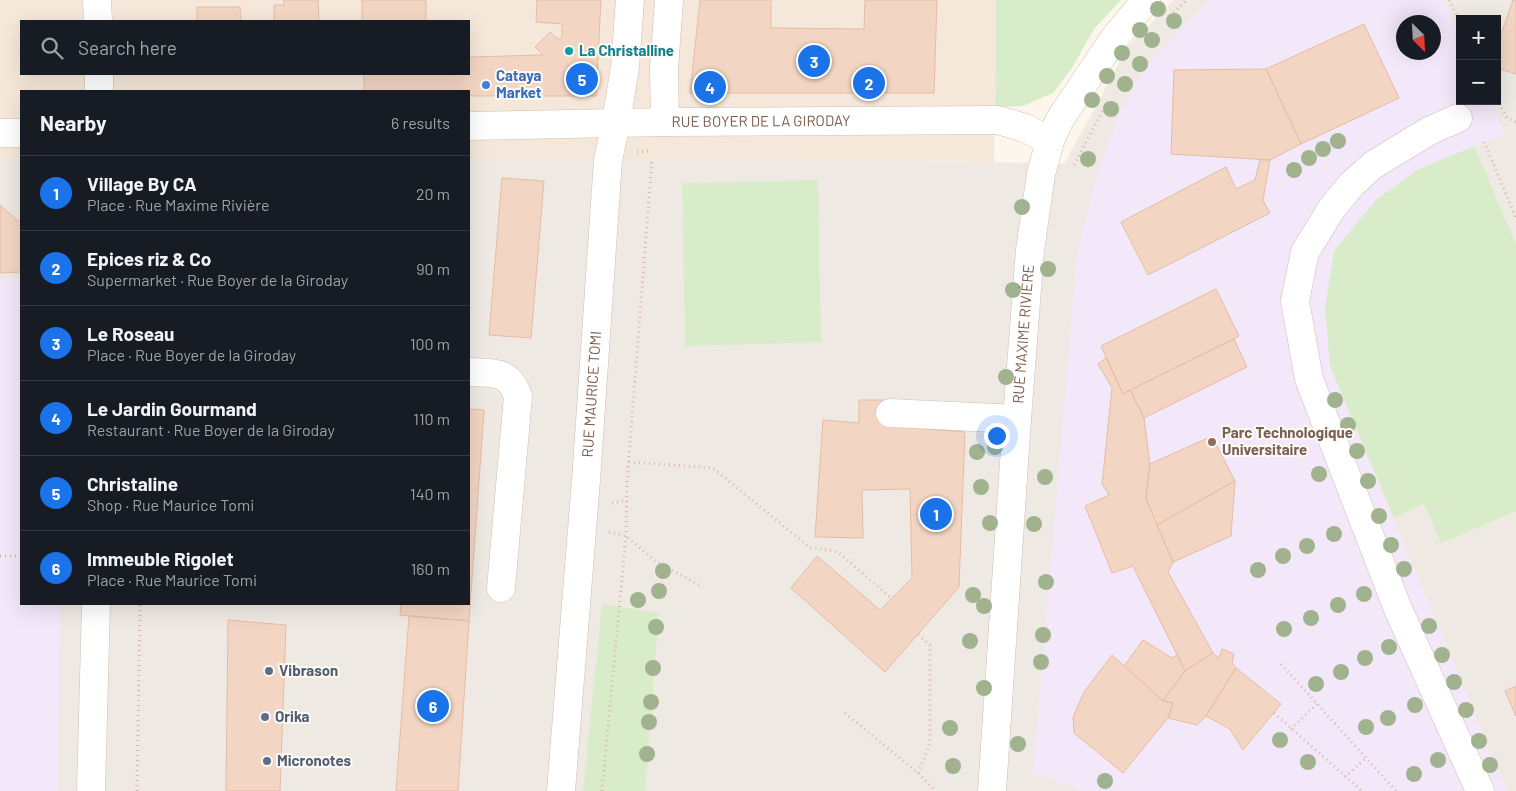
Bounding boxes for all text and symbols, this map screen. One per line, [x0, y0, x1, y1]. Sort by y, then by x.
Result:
north arrow [1396, 15, 1441, 60]
map controls [1456, 15, 1501, 105]
button: + [1456, 15, 1501, 60]
search box [20, 20, 470, 75]
icon: search [38, 34, 66, 62]
text: Search here [78, 36, 177, 59]
place label: La Christalline [579, 41, 674, 59]
pin: 3 [798, 42, 830, 80]
marker: La Christalline [563, 45, 575, 57]
pin: 5 [566, 60, 598, 98]
button: − [1456, 60, 1501, 105]
pin: 2 [853, 64, 885, 102]
place label: Cataya Market [496, 66, 542, 101]
pin: 4 [694, 68, 726, 106]
marker: Cataya Market [480, 79, 492, 91]
text: Nearby [40, 110, 106, 135]
street label: RUE BOYER DE LA GIRODAY [671, 111, 850, 130]
text: 6 results [391, 113, 450, 132]
text: Village By CA [87, 172, 197, 195]
text: 1 [53, 184, 59, 203]
text: 20 m [416, 184, 450, 203]
text: Place · Rue Maxime Rivière [87, 195, 270, 214]
text: Epices riz & Co [87, 247, 211, 270]
text: 2 [52, 259, 60, 278]
text: 90 m [416, 259, 450, 278]
street label: RUE MAXIME RIVIÈRE [1008, 264, 1037, 404]
text: Supermarket · Rue Boyer de la Giroday [87, 270, 348, 289]
text: Le Roseau [87, 322, 174, 345]
street label: RUE MAURICE TOMI [578, 330, 604, 458]
text: 3 [52, 334, 60, 353]
text: 100 m [410, 334, 450, 353]
text: Place · Rue Boyer de la Giroday [87, 345, 296, 364]
text: Le Jardin Gourmand [87, 397, 257, 420]
text: 4 [51, 409, 61, 428]
text: 110 m [413, 409, 450, 428]
text: Restaurant · Rue Boyer de la Giroday [87, 420, 335, 439]
your location [984, 423, 1010, 449]
place label: Parc Technologique Universitaire [1222, 423, 1353, 458]
marker: Parc Technologique Universitaire [1206, 436, 1218, 448]
text: Christaline [87, 472, 178, 495]
text: 5 [52, 484, 60, 503]
text: 140 m [410, 484, 450, 503]
text: Shop · Rue Maurice Tomi [87, 495, 254, 514]
pin: 1 [920, 495, 952, 533]
text: Immeuble Rigolet [87, 547, 234, 570]
text: 6 [52, 559, 60, 578]
text: 160 m [411, 559, 450, 578]
text: Place · Rue Maurice Tomi [87, 570, 257, 589]
place label: Vibrason [279, 661, 338, 679]
marker: Vibrason [263, 665, 275, 677]
pin: 6 [417, 687, 449, 725]
place label: Orika [275, 707, 310, 725]
marker: Orika [259, 711, 271, 723]
place label: Micronotes [277, 751, 351, 769]
marker: Micronotes [261, 755, 273, 767]

